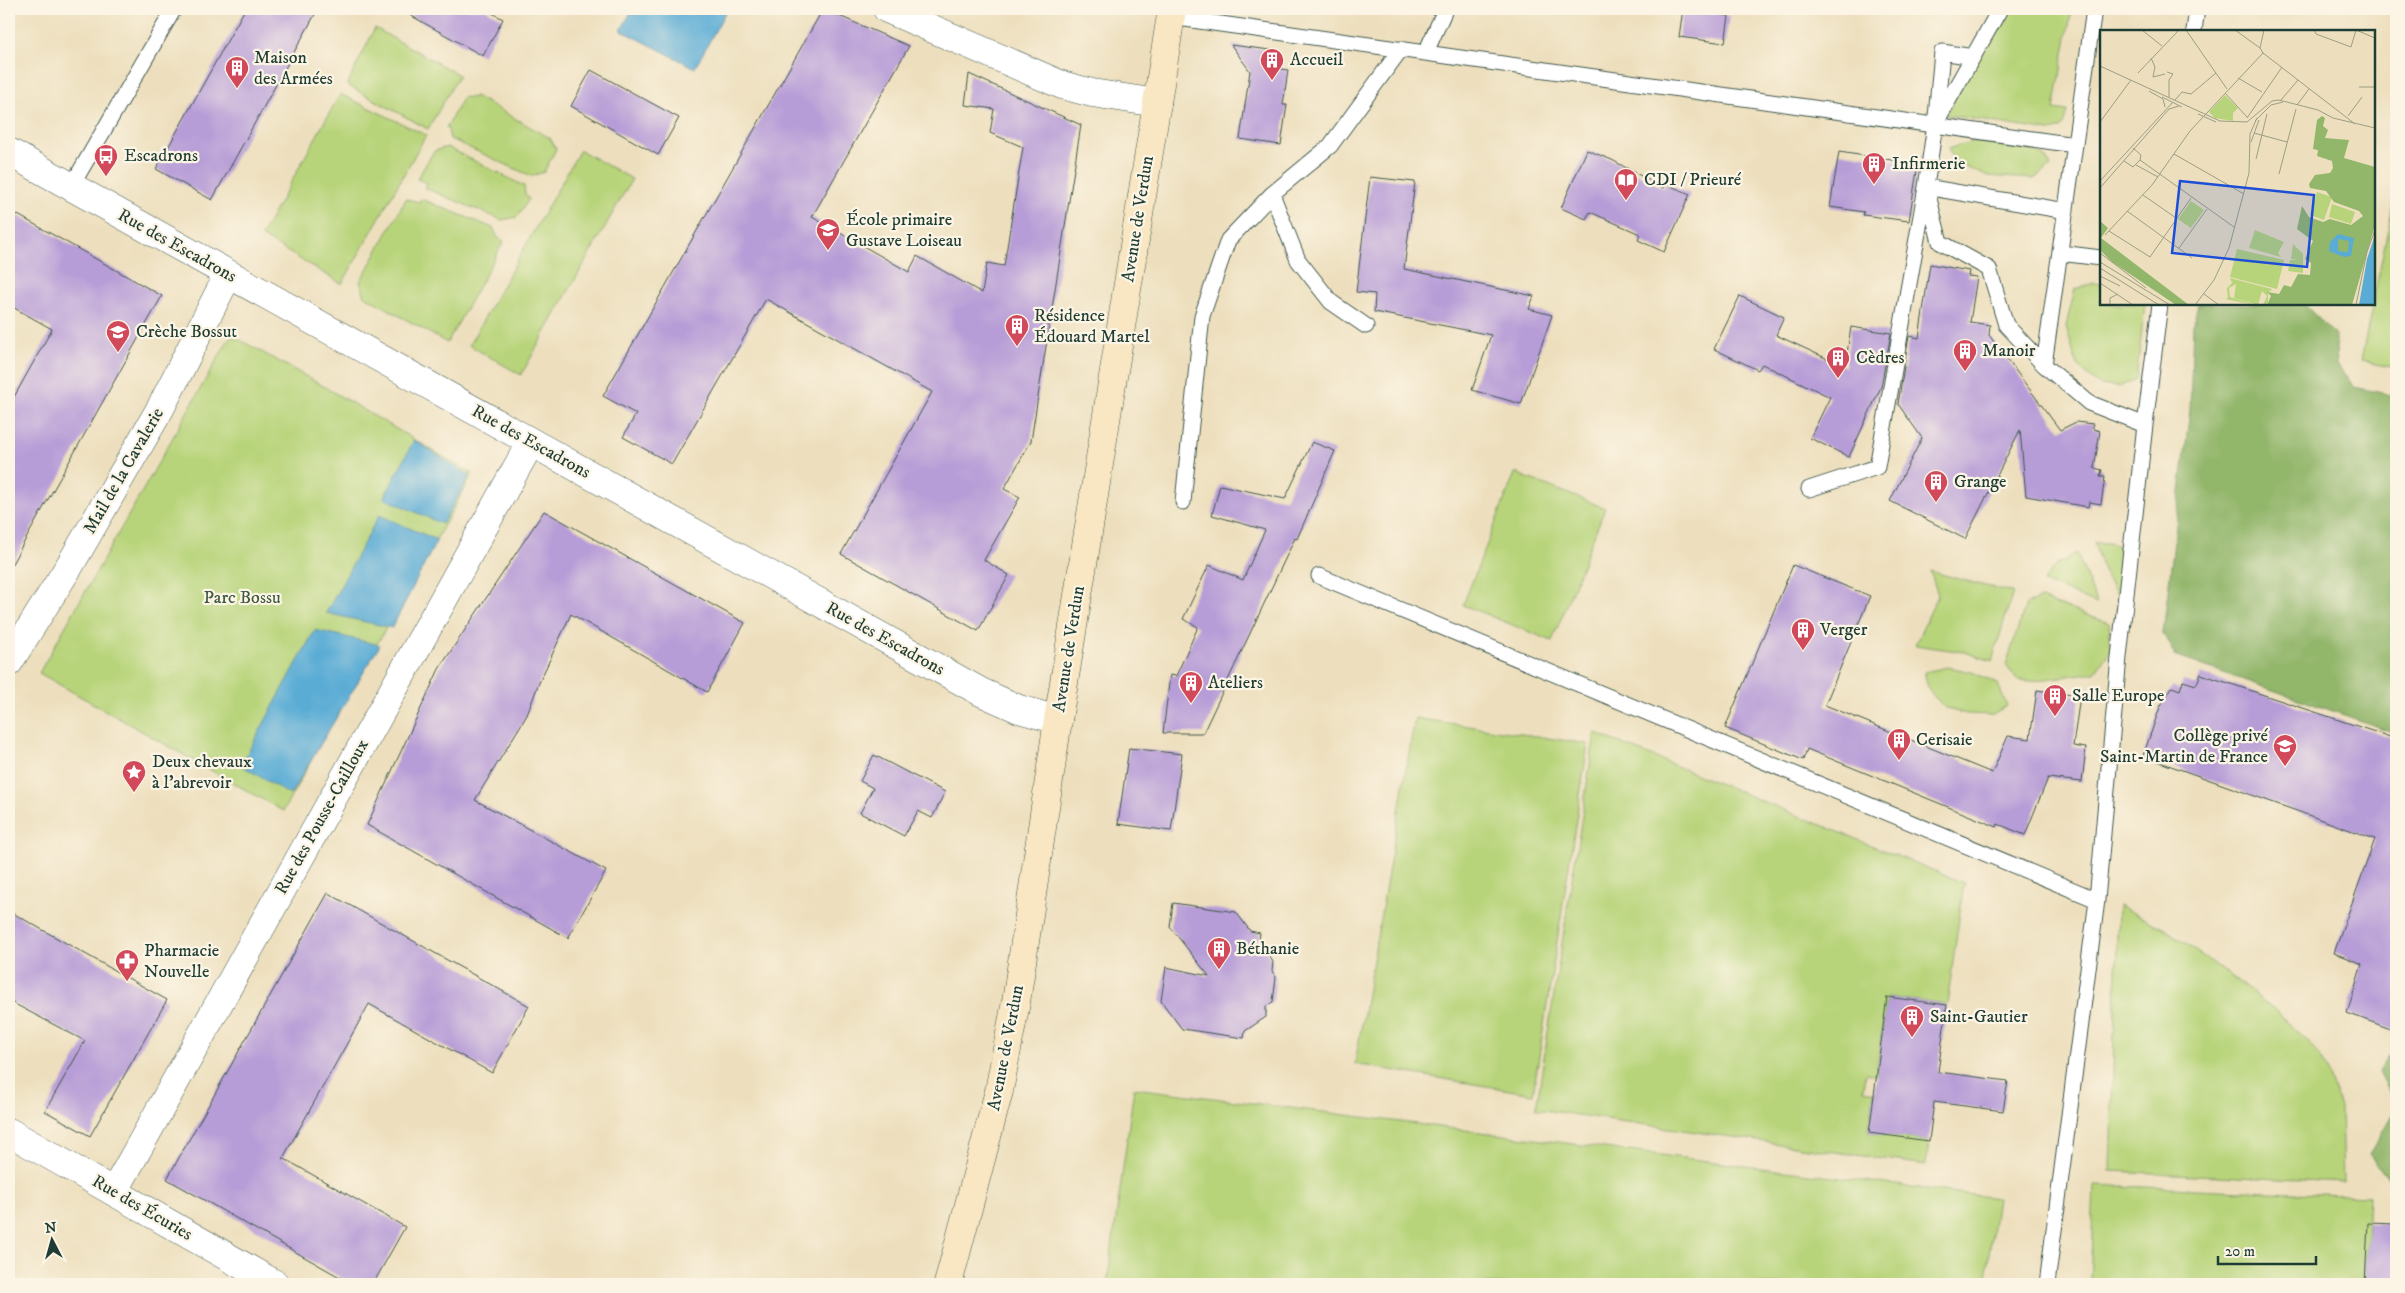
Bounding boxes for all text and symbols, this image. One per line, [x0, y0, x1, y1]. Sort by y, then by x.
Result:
inset map [2100, 30, 2375, 305]
place label: Maison des Armées [254, 47, 333, 90]
building icon: Accueil [1259, 47, 1285, 81]
place label: Accueil [1290, 49, 1344, 71]
building icon: Maison des Armées [224, 55, 250, 89]
bus stop icon: Escadrons [93, 143, 119, 177]
place label: Escadrons [124, 145, 198, 167]
building icon: Infirmerie [1861, 151, 1887, 185]
place label: Infirmerie [1892, 153, 1965, 175]
street label: Avenue de Verdun [1117, 154, 1159, 284]
library icon: CDI / Prieuré [1613, 167, 1639, 201]
place label: CDI / Prieuré [1644, 169, 1742, 191]
street label: Rue des Escadrons [114, 204, 240, 288]
place label: École primaire Gustave Loiseau [846, 209, 962, 252]
school or university icon: École primaire Gustave Loiseau [815, 217, 841, 251]
place label: Résidence Édouard Martel [1034, 305, 1150, 348]
building icon: Résidence Édouard Martel [1004, 313, 1030, 347]
school or university icon: Crèche Bossut [105, 319, 131, 353]
place label: Crèche Bossut [136, 321, 237, 343]
building icon: Manoir [1952, 338, 1978, 372]
place label: Manoir [1982, 340, 2036, 362]
building icon: Cèdres [1825, 345, 1851, 379]
place label: Cèdres [1856, 347, 1905, 369]
street label: Rue des Escadrons [468, 400, 594, 484]
street label: Mail de la Cavalerie [79, 404, 169, 538]
building icon: Grange [1923, 469, 1949, 503]
place label: Grange [1954, 471, 2007, 493]
street label: Avenue de Verdun [1048, 584, 1090, 714]
park label: Parc Bossu [203, 587, 281, 609]
street label: Rue des Escadrons [822, 597, 948, 681]
building icon: Verger [1790, 617, 1816, 651]
place label: Verger [1819, 619, 1868, 641]
building icon: Ateliers [1178, 670, 1204, 704]
place label: Ateliers [1208, 672, 1263, 694]
building icon: Salle Europe [2042, 683, 2068, 717]
place label: Salle Europe [2072, 685, 2165, 707]
place label: Collège privé Saint-Martin de France [2100, 725, 2269, 768]
building icon: Cerisaie [1886, 727, 1912, 761]
place label: Cerisaie [1916, 729, 1973, 751]
school or university icon: Collège privé Saint-Martin de France [2272, 733, 2298, 767]
street label: Rue des Pousse-Cailloux [270, 735, 374, 898]
place label: Deux chevaux à l'abrevoir [152, 751, 252, 794]
place icon: Deux chevaux à l'abrevoir [121, 759, 147, 793]
building icon: Béthanie [1206, 936, 1232, 970]
place label: Béthanie [1236, 938, 1299, 960]
place label: Pharmacie Nouvelle [144, 940, 219, 983]
pharmacy icon: Pharmacie Nouvelle [114, 948, 140, 982]
street label: Avenue de Verdun [983, 983, 1029, 1113]
building icon: Saint-Gautier [1899, 1004, 1925, 1038]
place label: Saint-Gautier [1930, 1006, 2028, 1028]
street label: Rue des Écuries [88, 1170, 196, 1246]
north arrow [28, 1216, 78, 1266]
text: N [44, 1218, 58, 1238]
scale bar [2218, 1233, 2315, 1265]
text: 20 m [2225, 1242, 2255, 1261]

